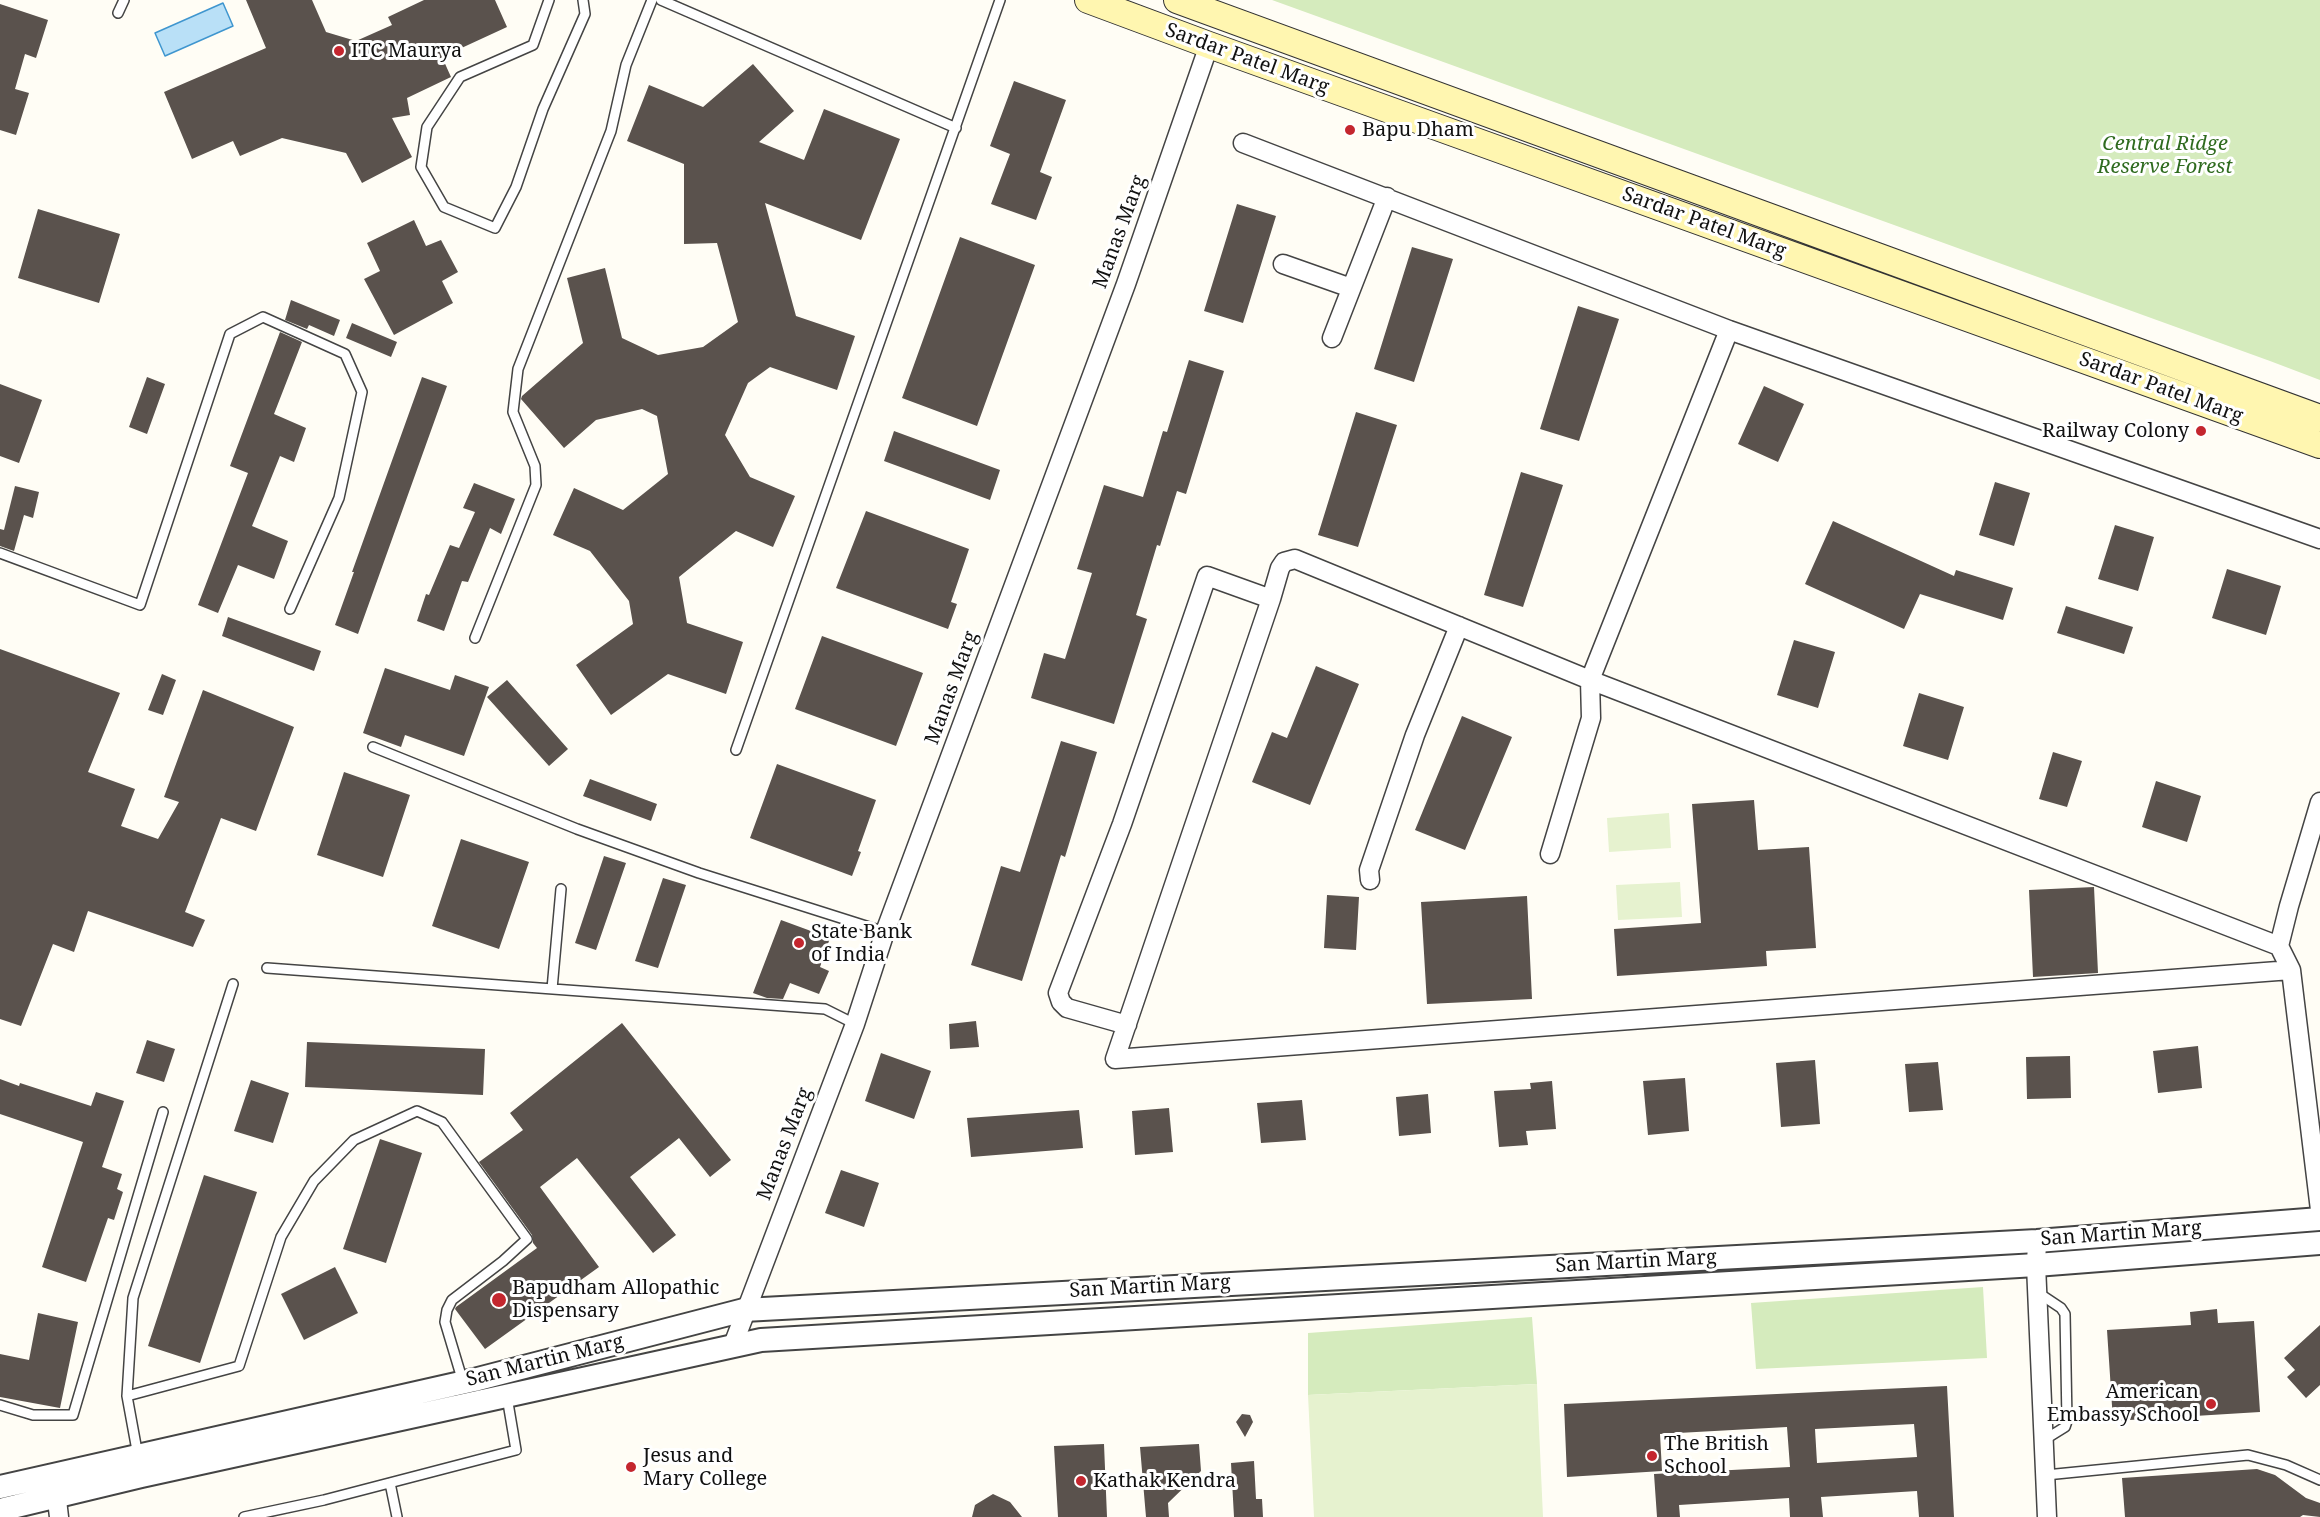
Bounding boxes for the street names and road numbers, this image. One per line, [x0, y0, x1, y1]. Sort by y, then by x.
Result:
street label: Sardar Patel Marg [1162, 18, 1332, 100]
street label: Manas Marg [1088, 172, 1152, 292]
street label: Sardar Patel Marg [1619, 182, 1789, 264]
street label: Sardar Patel Marg [2076, 347, 2246, 429]
street label: Manas Marg [920, 628, 984, 748]
street label: Manas Marg [753, 1084, 817, 1204]
street label: San Martin Marg [2040, 1216, 2202, 1252]
street label: San Martin Marg [1555, 1246, 1717, 1278]
street label: San Martin Marg [1069, 1271, 1231, 1303]
street label: San Martin Marg [464, 1330, 626, 1392]

